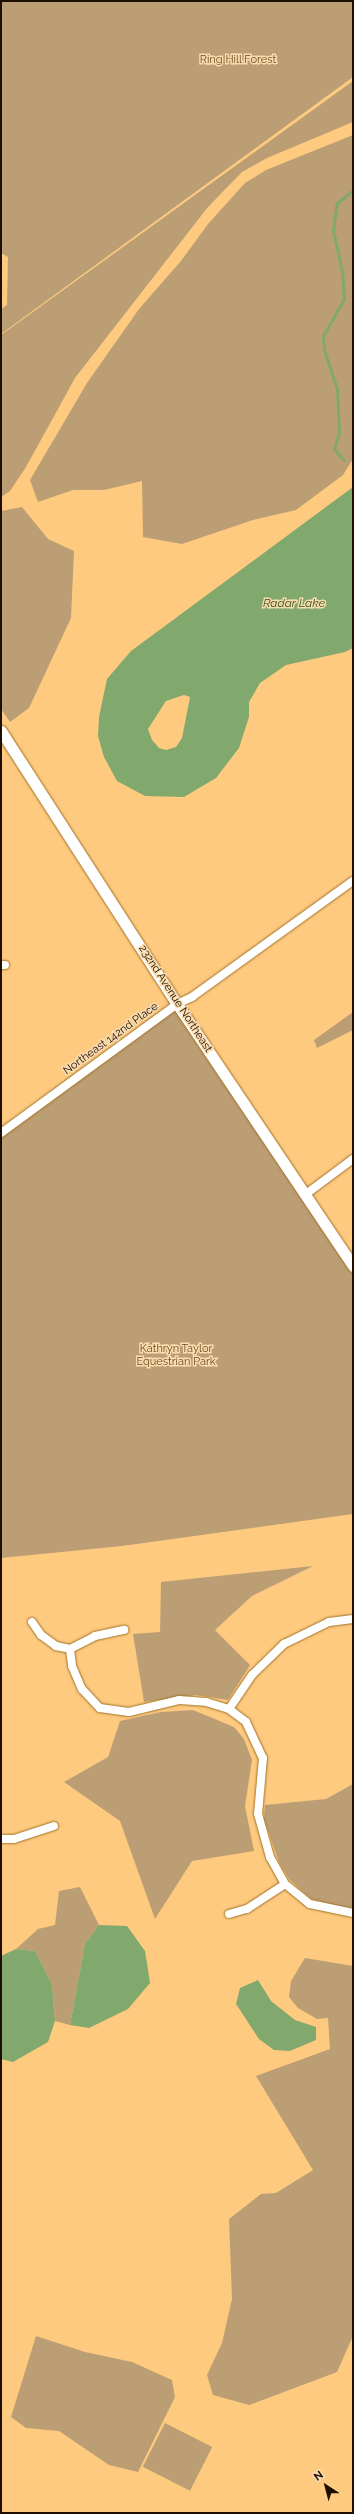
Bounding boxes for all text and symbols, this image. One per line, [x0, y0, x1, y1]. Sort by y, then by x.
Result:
park label: Ring Hill Forest [200, 53, 276, 67]
water label: Radar Lake [263, 597, 325, 611]
street label: 232nd Avenue Northeast [135, 943, 215, 1055]
street label: Northeast 142nd Place [61, 1000, 161, 1078]
park label: Kathryn Taylor Equestrian Park [136, 1343, 216, 1369]
north arrow [306, 2466, 346, 2506]
text: N [311, 2468, 326, 2484]

